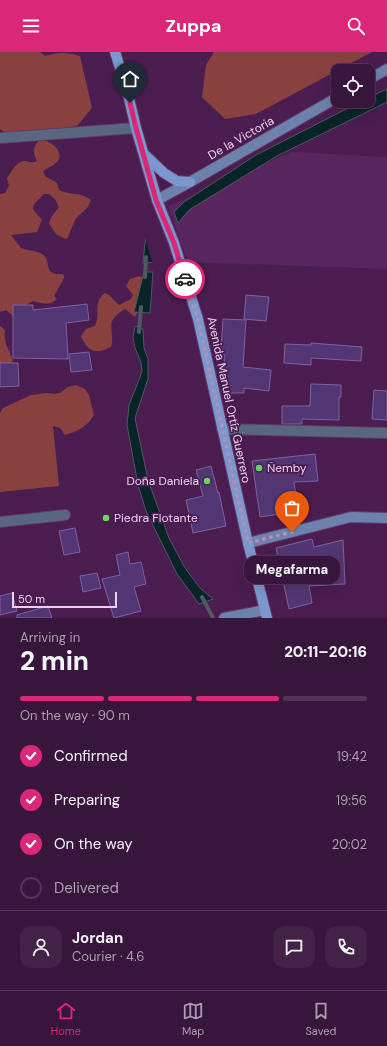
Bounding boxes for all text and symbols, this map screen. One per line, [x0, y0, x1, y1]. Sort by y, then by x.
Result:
text: Zuppa [166, 14, 221, 38]
icon: menu [20, 15, 42, 37]
icon: search [345, 15, 367, 37]
pin [113, 62, 147, 103]
map controls [331, 64, 375, 108]
button: locate [331, 64, 375, 108]
icon: home [119, 68, 141, 90]
street label: De la Victoria [205, 113, 277, 163]
courier [165, 259, 205, 299]
icon: car [174, 268, 196, 290]
street label: Avenida Manuel Ortíz Guerrero [204, 315, 254, 485]
place label: Ñemby [267, 460, 307, 476]
marker: Ñemby [254, 463, 264, 473]
place label: Doña Daniela [126, 473, 199, 489]
marker: Doña Daniela [202, 476, 212, 486]
pin [275, 491, 309, 532]
icon: bag [281, 497, 303, 519]
place label: Piedra Flotante [114, 510, 198, 526]
marker: Piedra Flotante [101, 513, 111, 523]
callout: Megafarma [244, 556, 340, 584]
text: Megafarma [256, 561, 328, 578]
scale bar [12, 590, 117, 609]
text: 50 m [18, 592, 45, 606]
text: Arriving in [20, 629, 80, 646]
text: 20:11–20:16 [284, 642, 367, 662]
text: 2 min [20, 644, 89, 678]
text: On the way · 90 m [20, 707, 130, 724]
icon: check [20, 745, 42, 767]
text: Confirmed [54, 746, 128, 766]
text: 19:42 [337, 748, 367, 765]
icon: check [20, 789, 42, 811]
text: Preparing [54, 790, 120, 810]
text: 19:56 [336, 792, 367, 809]
icon: check [20, 833, 42, 855]
text: On the way [54, 834, 133, 854]
text: 20:02 [332, 836, 367, 853]
text: Delivered [54, 878, 119, 898]
button: person [20, 926, 62, 968]
button: chat [273, 926, 315, 968]
button: phone [325, 926, 367, 968]
text: Jordan [72, 928, 123, 948]
text: Courier · 4.6 [72, 948, 144, 965]
tab: Home [51, 1000, 81, 1038]
tab: Map [182, 1000, 204, 1038]
tab: Saved [305, 1000, 336, 1038]

